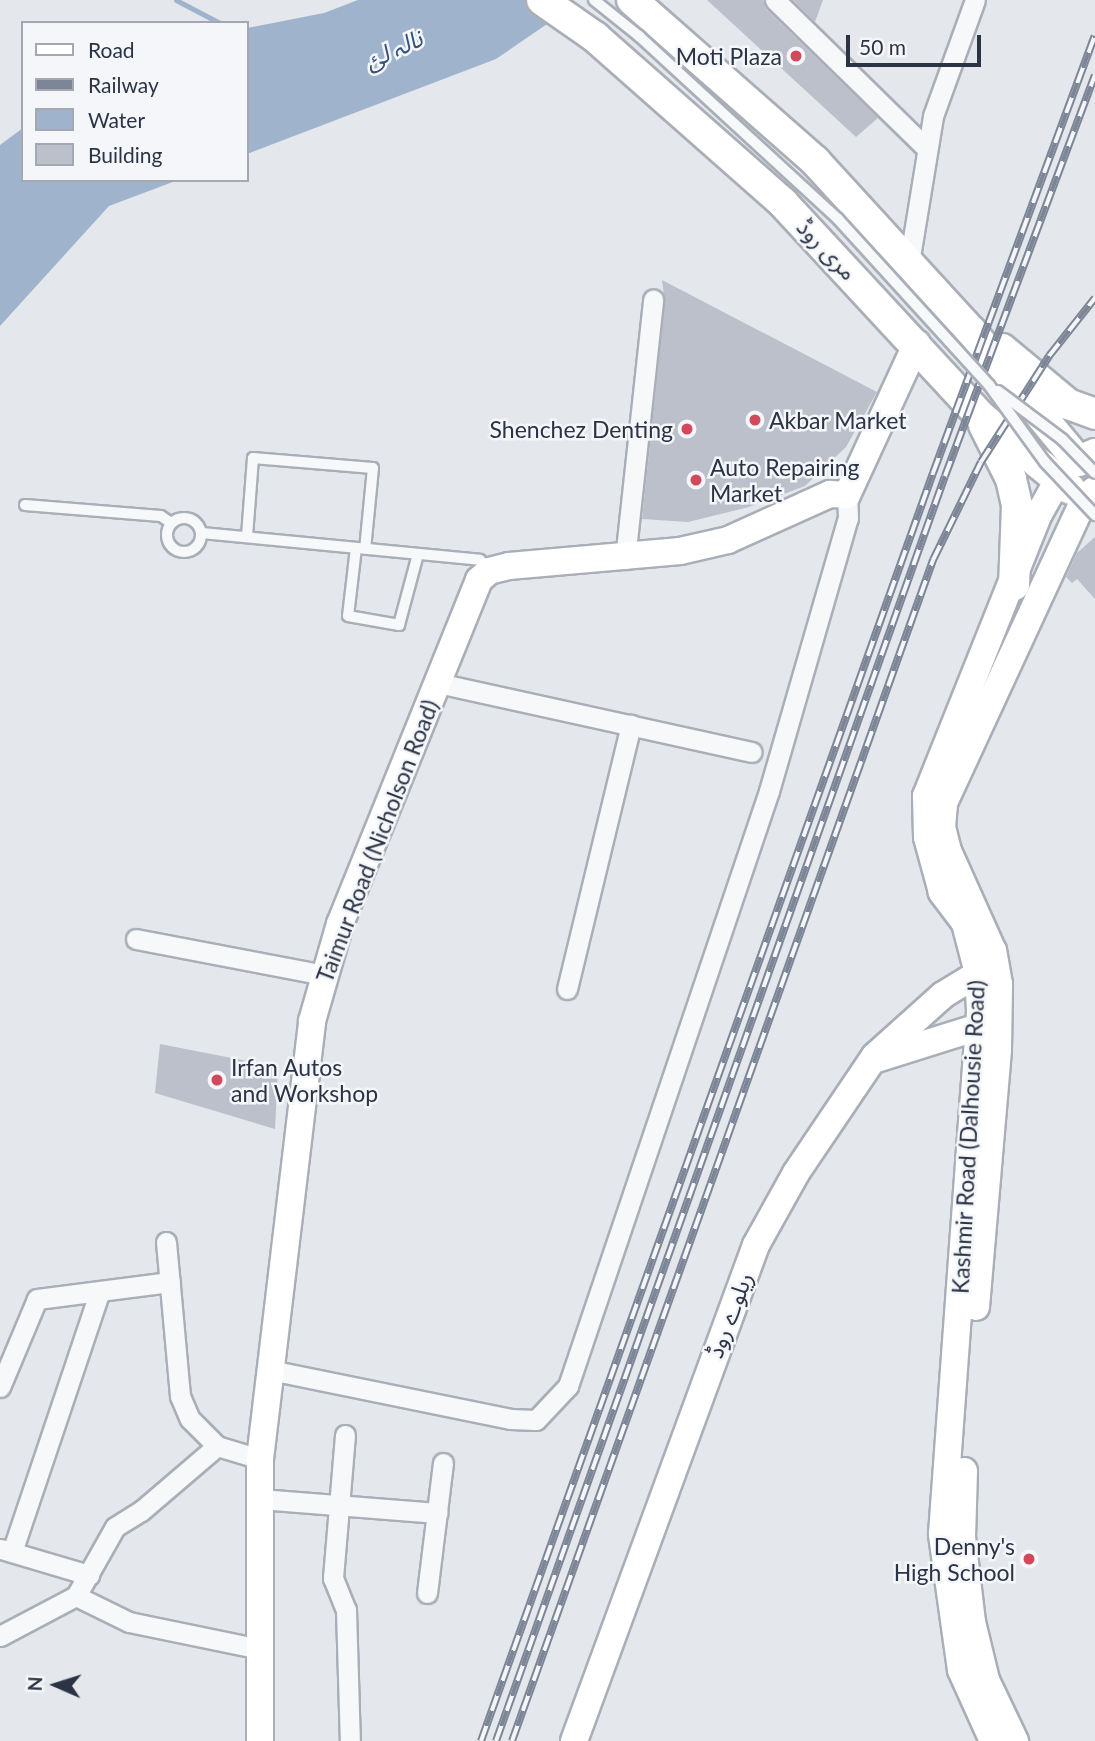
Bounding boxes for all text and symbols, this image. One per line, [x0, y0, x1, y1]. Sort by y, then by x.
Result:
legend [21, 21, 248, 182]
scale bar [850, 21, 985, 65]
water label: نالہ لئ [359, 23, 427, 75]
text: 50 m [859, 34, 906, 59]
text: Road [88, 37, 135, 62]
place label: Moti Plaza [676, 42, 782, 70]
marker: Moti Plaza [788, 48, 804, 64]
text: Railway [88, 72, 159, 97]
text: Water [88, 107, 145, 132]
text: Building [88, 142, 163, 167]
street label: مری روڈ [791, 213, 863, 285]
place label: Akbar Market [769, 406, 907, 434]
marker: Akbar Market [747, 412, 763, 428]
place label: Shenchez Denting [490, 415, 673, 443]
marker: Shenchez Denting [679, 421, 695, 437]
place label: Auto Repairing Market [710, 453, 860, 507]
marker: Auto Repairing Market [688, 472, 704, 488]
street label: Taimur Road (Nicholson Road) [310, 696, 444, 986]
street label: Kashmir Road (Dalhousie Road) [946, 979, 990, 1295]
place label: Irfan Autos and Workshop [231, 1053, 378, 1107]
marker: Irfan Autos and Workshop [209, 1072, 225, 1088]
street label: ریلوے روڈ [700, 1268, 758, 1362]
place label: Denny's High School [894, 1532, 1015, 1586]
marker: Denny's High School [1021, 1551, 1037, 1567]
north arrow [21, 1650, 91, 1720]
text: N [23, 1676, 46, 1692]

